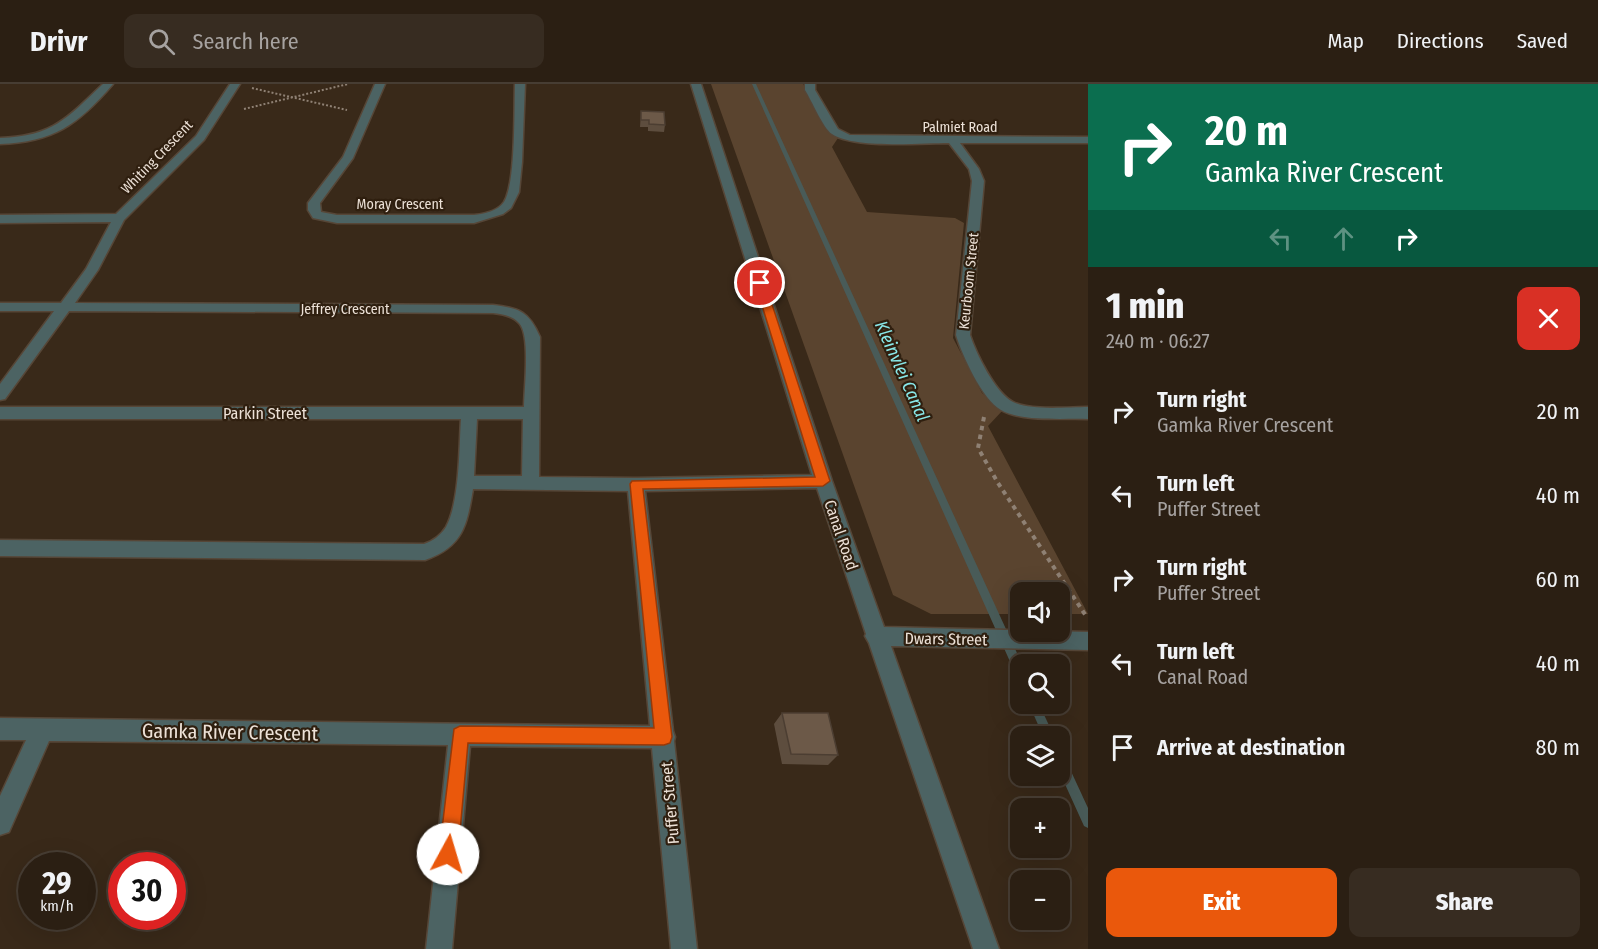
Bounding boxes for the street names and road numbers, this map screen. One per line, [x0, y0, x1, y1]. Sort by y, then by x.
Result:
street label: Whiting Crescent [118, 116, 197, 197]
street label: Palmiet Road [922, 119, 998, 136]
street label: Moray Crescent [357, 196, 444, 213]
street label: Keurboom Street [955, 231, 983, 330]
street label: Jeffrey Crescent [300, 301, 390, 318]
street label: Parkin Street [223, 404, 308, 423]
street label: Canal Road [820, 497, 862, 573]
street label: Dwars Street [904, 629, 988, 649]
street label: Gamka River Crescent [142, 718, 319, 746]
street label: Puffer Street [657, 760, 683, 845]

